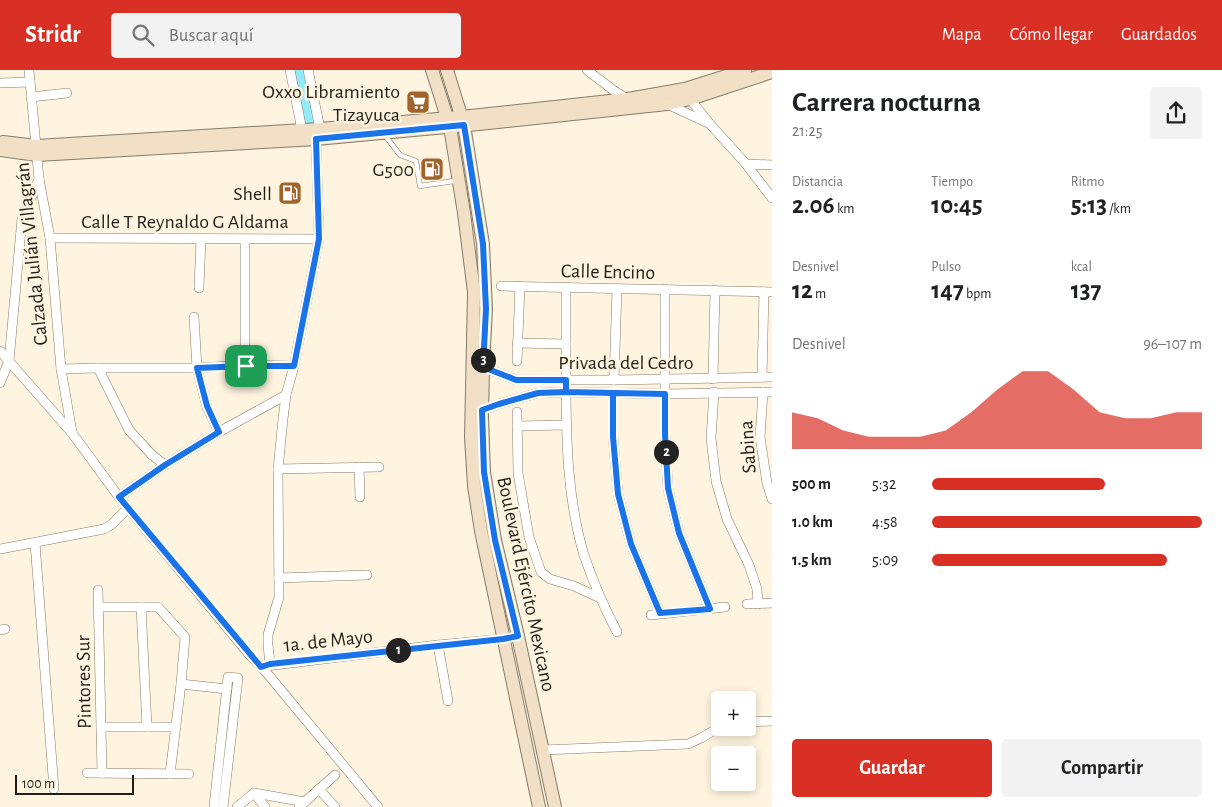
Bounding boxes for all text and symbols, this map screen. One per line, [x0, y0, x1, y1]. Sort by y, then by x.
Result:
search box [111, 13, 461, 58]
icon: search [129, 21, 157, 49]
text: Stridr [25, 23, 81, 47]
text: Buscar aquí [169, 26, 253, 45]
text: Mapa [942, 26, 982, 44]
text: Cómo llegar [1010, 26, 1093, 44]
text: Guardados [1121, 26, 1197, 44]
place label: Oxxo Libramiento Tizayuca [262, 82, 400, 125]
button: share [1150, 87, 1202, 139]
supermarket icon: Oxxo Libramiento Tizayuca [405, 89, 431, 115]
text: Carrera nocturna [792, 89, 981, 117]
text: 21:25 [792, 123, 822, 139]
fuel station icon: G500 [419, 156, 445, 182]
place label: G500 [373, 160, 414, 180]
street label: Calzada Julián Villagrán [12, 161, 52, 347]
text: Distancia [792, 175, 843, 189]
text: Tiempo [931, 175, 973, 189]
text: Ritmo [1071, 175, 1104, 189]
fuel station icon: Shell [277, 180, 303, 206]
place label: Shell [233, 184, 272, 204]
text: 2.06 [792, 193, 835, 218]
text: 10:45 [931, 193, 982, 218]
text: 5:13 [1071, 193, 1107, 218]
text: km [835, 202, 855, 216]
text: /km [1107, 202, 1131, 216]
street label: Calle T Reynaldo G Aldama [81, 212, 289, 232]
text: Desnivel [792, 260, 839, 274]
text: Pulso [931, 260, 961, 274]
text: kcal [1071, 260, 1092, 274]
street label: Calle Encino [561, 261, 655, 283]
text: 12 [792, 278, 813, 303]
text: 147 [931, 278, 964, 303]
text: 137 [1071, 278, 1101, 303]
text: m [813, 287, 826, 301]
text: bpm [964, 287, 991, 301]
text: Desnivel [792, 336, 846, 352]
text: 96–107 m [1143, 336, 1202, 352]
pin [225, 345, 267, 387]
pin: 3 [470, 348, 496, 372]
icon: arrive [232, 352, 260, 380]
text: 3 [480, 353, 487, 367]
street label: Privada del Cedro [558, 353, 694, 373]
street label: Sabina [736, 420, 760, 474]
pin: 2 [654, 440, 678, 464]
text: 2 [663, 445, 670, 459]
street label: Boulevard Ejército Mexicano [493, 475, 559, 693]
text: 500 m [792, 476, 831, 492]
text: 5:32 [872, 476, 896, 492]
text: 1.0 km [792, 514, 833, 530]
text: 4:58 [872, 514, 898, 530]
text: 1.5 km [792, 552, 832, 568]
text: 5:09 [872, 552, 898, 568]
street label: 1a. de Mayo [283, 626, 374, 656]
street label: Pintores Sur [73, 635, 95, 729]
pin: 1 [386, 638, 410, 662]
text: 1 [396, 643, 401, 657]
map controls [711, 691, 756, 791]
button: + [711, 691, 756, 736]
button: Guardar [792, 739, 992, 797]
button: Compartir [1002, 739, 1202, 797]
button: − [711, 746, 756, 791]
scale bar [15, 772, 134, 795]
text: 100 m [22, 777, 55, 791]

